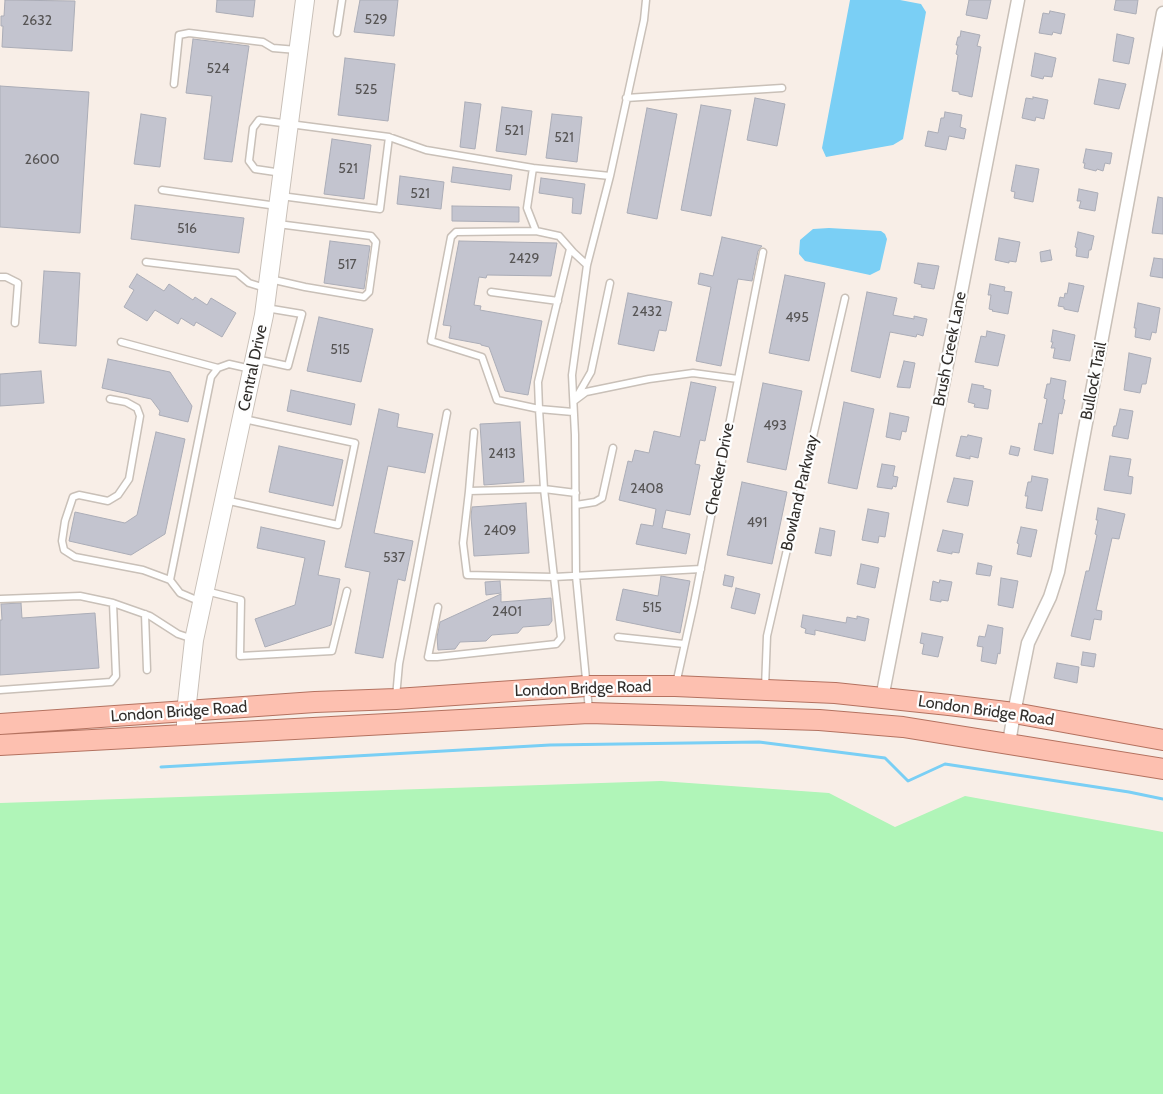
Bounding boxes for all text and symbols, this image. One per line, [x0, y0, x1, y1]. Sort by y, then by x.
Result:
house number: 529 [365, 12, 387, 28]
house number: 2632 [22, 13, 52, 29]
house number: 524 [206, 61, 230, 77]
house number: 525 [355, 82, 377, 98]
house number: 521 [504, 123, 524, 139]
house number: 521 [554, 130, 574, 146]
house number: 2600 [25, 152, 59, 168]
house number: 521 [338, 161, 358, 177]
house number: 521 [410, 186, 430, 202]
house number: 516 [177, 221, 197, 237]
house number: 2429 [509, 251, 539, 267]
house number: 517 [337, 257, 357, 273]
street label: Brush Creek Lane [929, 290, 971, 408]
house number: 2432 [632, 304, 662, 320]
house number: 495 [785, 310, 809, 326]
street label: Central Drive [234, 323, 272, 413]
street label: Bullock Trail [1077, 340, 1111, 422]
house number: 515 [330, 342, 350, 358]
house number: 493 [763, 418, 787, 434]
street label: Checker Drive [702, 421, 738, 517]
street label: Bowland Parkway [777, 433, 823, 553]
house number: 2413 [488, 446, 516, 462]
house number: 2408 [630, 481, 664, 497]
house number: 491 [747, 515, 767, 531]
house number: 2409 [483, 523, 517, 539]
house number: 537 [383, 550, 405, 566]
house number: 515 [642, 600, 662, 616]
house number: 2401 [492, 604, 522, 620]
street label: London Bridge Road [514, 677, 652, 701]
street label: London Bridge Road [917, 692, 1055, 730]
street label: London Bridge Road [110, 698, 248, 726]

